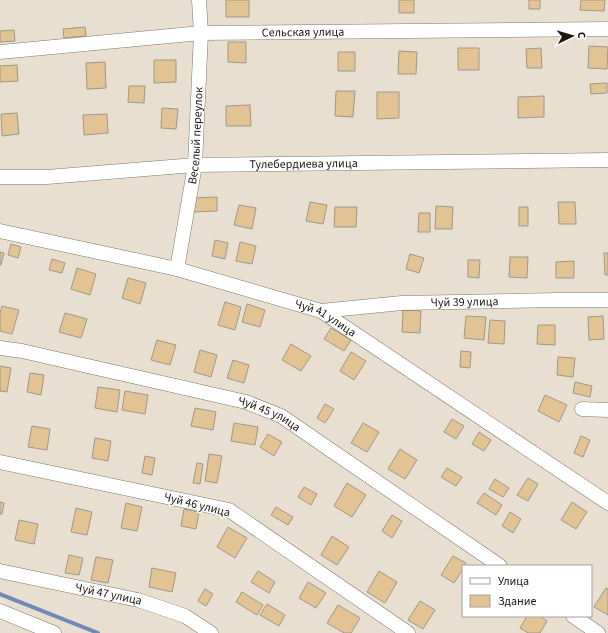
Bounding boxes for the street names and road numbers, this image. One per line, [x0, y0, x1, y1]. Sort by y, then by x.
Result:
street label: Сельская улица [262, 23, 344, 41]
street label: Веселый переулок [183, 86, 207, 185]
street label: Тулебердиева улица [249, 155, 358, 173]
street label: Чуй 39 улица [431, 293, 499, 311]
street label: Чуй 41 улица [293, 295, 360, 341]
street label: Чуй 45 улица [236, 392, 304, 436]
street label: Чуй 46 улица [162, 489, 232, 521]
street label: Чуй 47 улица [74, 579, 144, 609]

